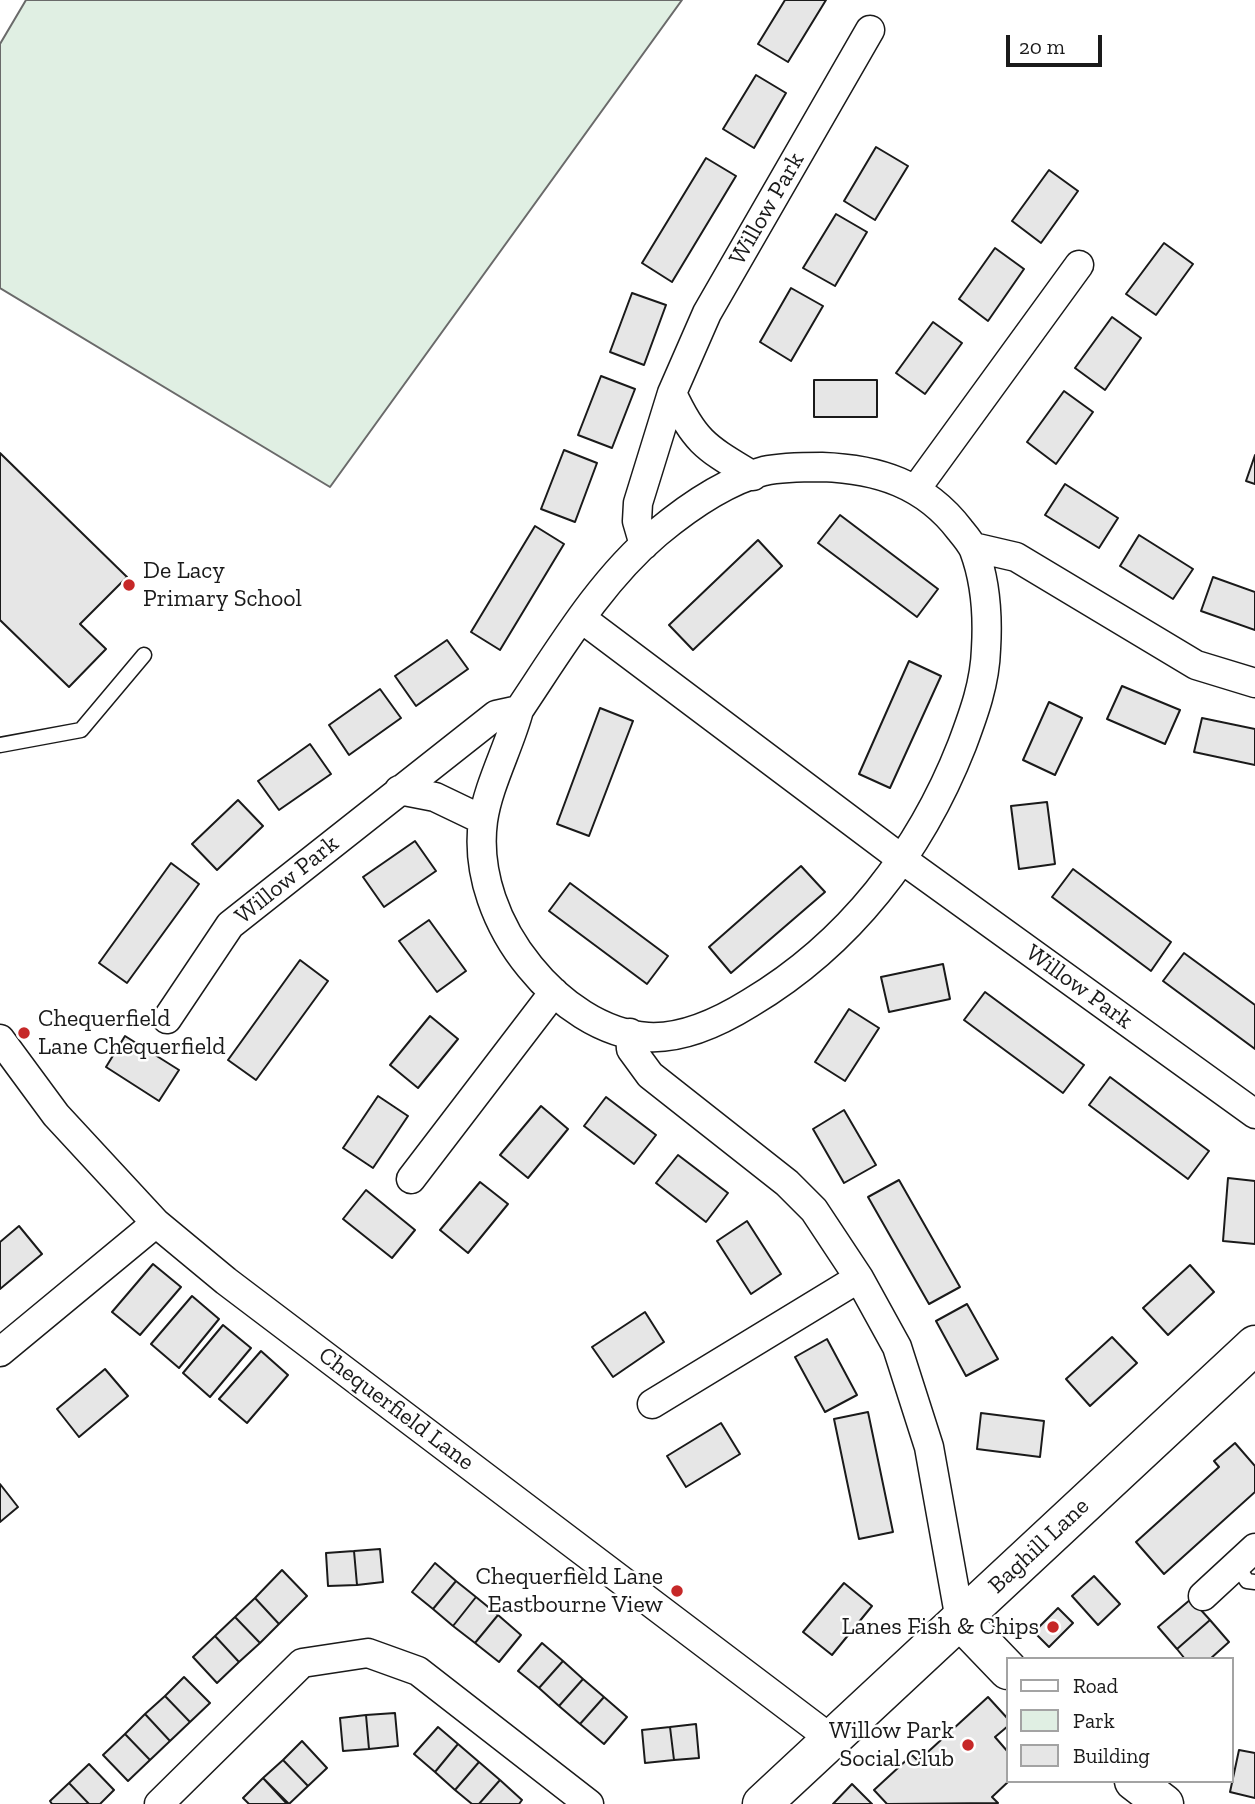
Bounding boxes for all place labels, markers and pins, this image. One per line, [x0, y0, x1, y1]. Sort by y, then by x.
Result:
place label: De Lacy Primary School [143, 557, 302, 613]
marker: De Lacy Primary School [121, 577, 137, 593]
place label: Chequerfield Lane Chequerfield [38, 1005, 226, 1061]
marker: Chequerfield Lane Chequerfield [16, 1025, 32, 1041]
place label: Chequerfield Lane Eastbourne View [475, 1563, 663, 1619]
marker: Chequerfield Lane Eastbourne View [669, 1583, 685, 1599]
place label: Lanes Fish & Chips [841, 1613, 1039, 1641]
marker: Lanes Fish & Chips [1045, 1619, 1061, 1635]
place label: Willow Park Social Club [829, 1717, 954, 1773]
marker: Willow Park Social Club [960, 1737, 976, 1753]

